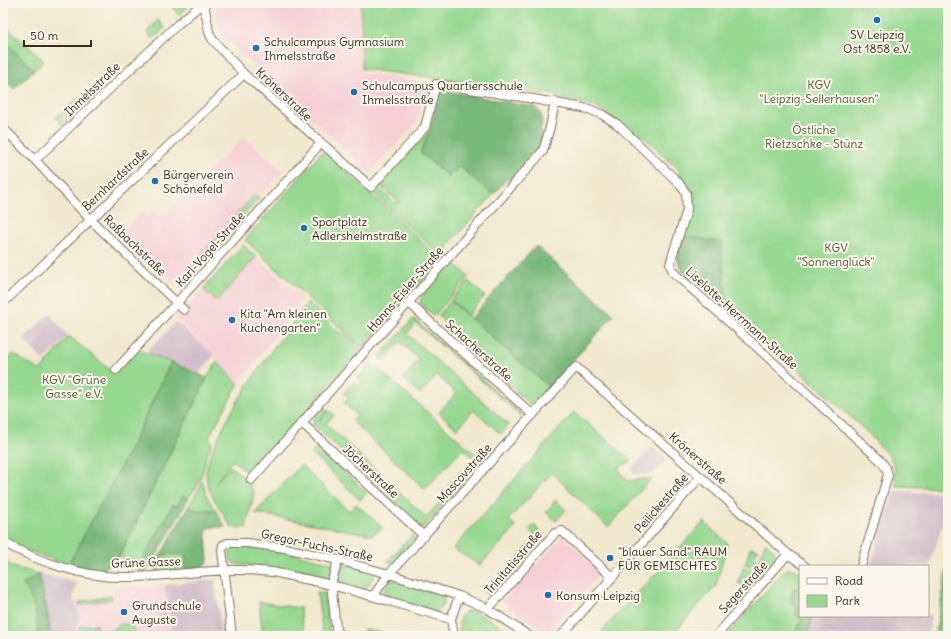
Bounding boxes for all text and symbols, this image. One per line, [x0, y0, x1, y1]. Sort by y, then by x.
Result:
marker: SV Leipzig Ost 1858 e.V. [872, 15, 882, 25]
scale bar [24, 22, 91, 48]
place label: SV Leipzig Ost 1858 e.V. [843, 27, 911, 56]
text: 50 m [30, 28, 59, 43]
place label: Schulcampus Gymnasium Ihmelsstraße [264, 34, 405, 63]
marker: Schulcampus Gymnasium Ihmelsstraße [251, 43, 261, 53]
street label: Ihmelsstraße [61, 59, 123, 119]
street label: Krönerstraße [253, 64, 315, 124]
park label: KGV "Leipzig-Sellerhausen" [759, 77, 879, 106]
place label: Schulcampus Quartiersschule Ihmelsstraße [362, 78, 523, 107]
marker: Schulcampus Quartiersschule Ihmelsstraße [349, 87, 359, 97]
park label: Östliche Rietzschke - Stünz [765, 122, 864, 151]
street label: Bernhardstraße [78, 144, 152, 214]
place label: Bürgerverein Schönefeld [163, 167, 234, 196]
marker: Bürgerverein Schönefeld [150, 176, 160, 186]
street label: Karl-Vogel-Straße [172, 208, 248, 290]
street label: Roßbachstraße [101, 211, 169, 279]
place label: Sportplatz Adlershelmstraße [312, 214, 407, 243]
marker: Sportplatz Adlershelmstraße [299, 223, 309, 233]
park label: KGV "Sonnenglück" [797, 240, 875, 269]
street label: Hanns-Eisler-Straße [364, 243, 446, 335]
street label: Liselotte-Herrmann-Straße [683, 264, 801, 372]
place label: Kita "Am kleinen Kuchengarten" [240, 306, 327, 335]
marker: Kita "Am kleinen Kuchengarten" [227, 315, 237, 325]
street label: Schacherstraße [442, 316, 516, 384]
park label: KGV "Grüne Gasse" e.V. [42, 372, 106, 401]
street label: Krönerstraße [666, 429, 730, 487]
street label: Mascovstraße [433, 440, 495, 506]
street label: Jöcherstraße [340, 441, 402, 501]
street label: Peilickestraße [631, 470, 691, 536]
street label: Gregor-Fuchs-Straße [260, 526, 374, 564]
street label: Trinitatisstraße [481, 527, 545, 597]
place label: "blauer Sand" RAUM FÜR GEMISCHTES [618, 544, 727, 573]
street label: Grüne Gasse [111, 553, 181, 571]
marker: "blauer Sand" RAUM FÜR GEMISCHTES [605, 553, 615, 563]
street label: Segerstraße [716, 558, 770, 616]
legend [799, 565, 929, 617]
text: Road [835, 573, 863, 588]
place label: Konsum Leipzig [556, 588, 640, 603]
marker: Konsum Leipzig [543, 590, 553, 600]
text: Park [835, 593, 860, 608]
place label: Grundschule Auguste [132, 598, 201, 627]
marker: Grundschule Auguste [119, 607, 129, 617]

